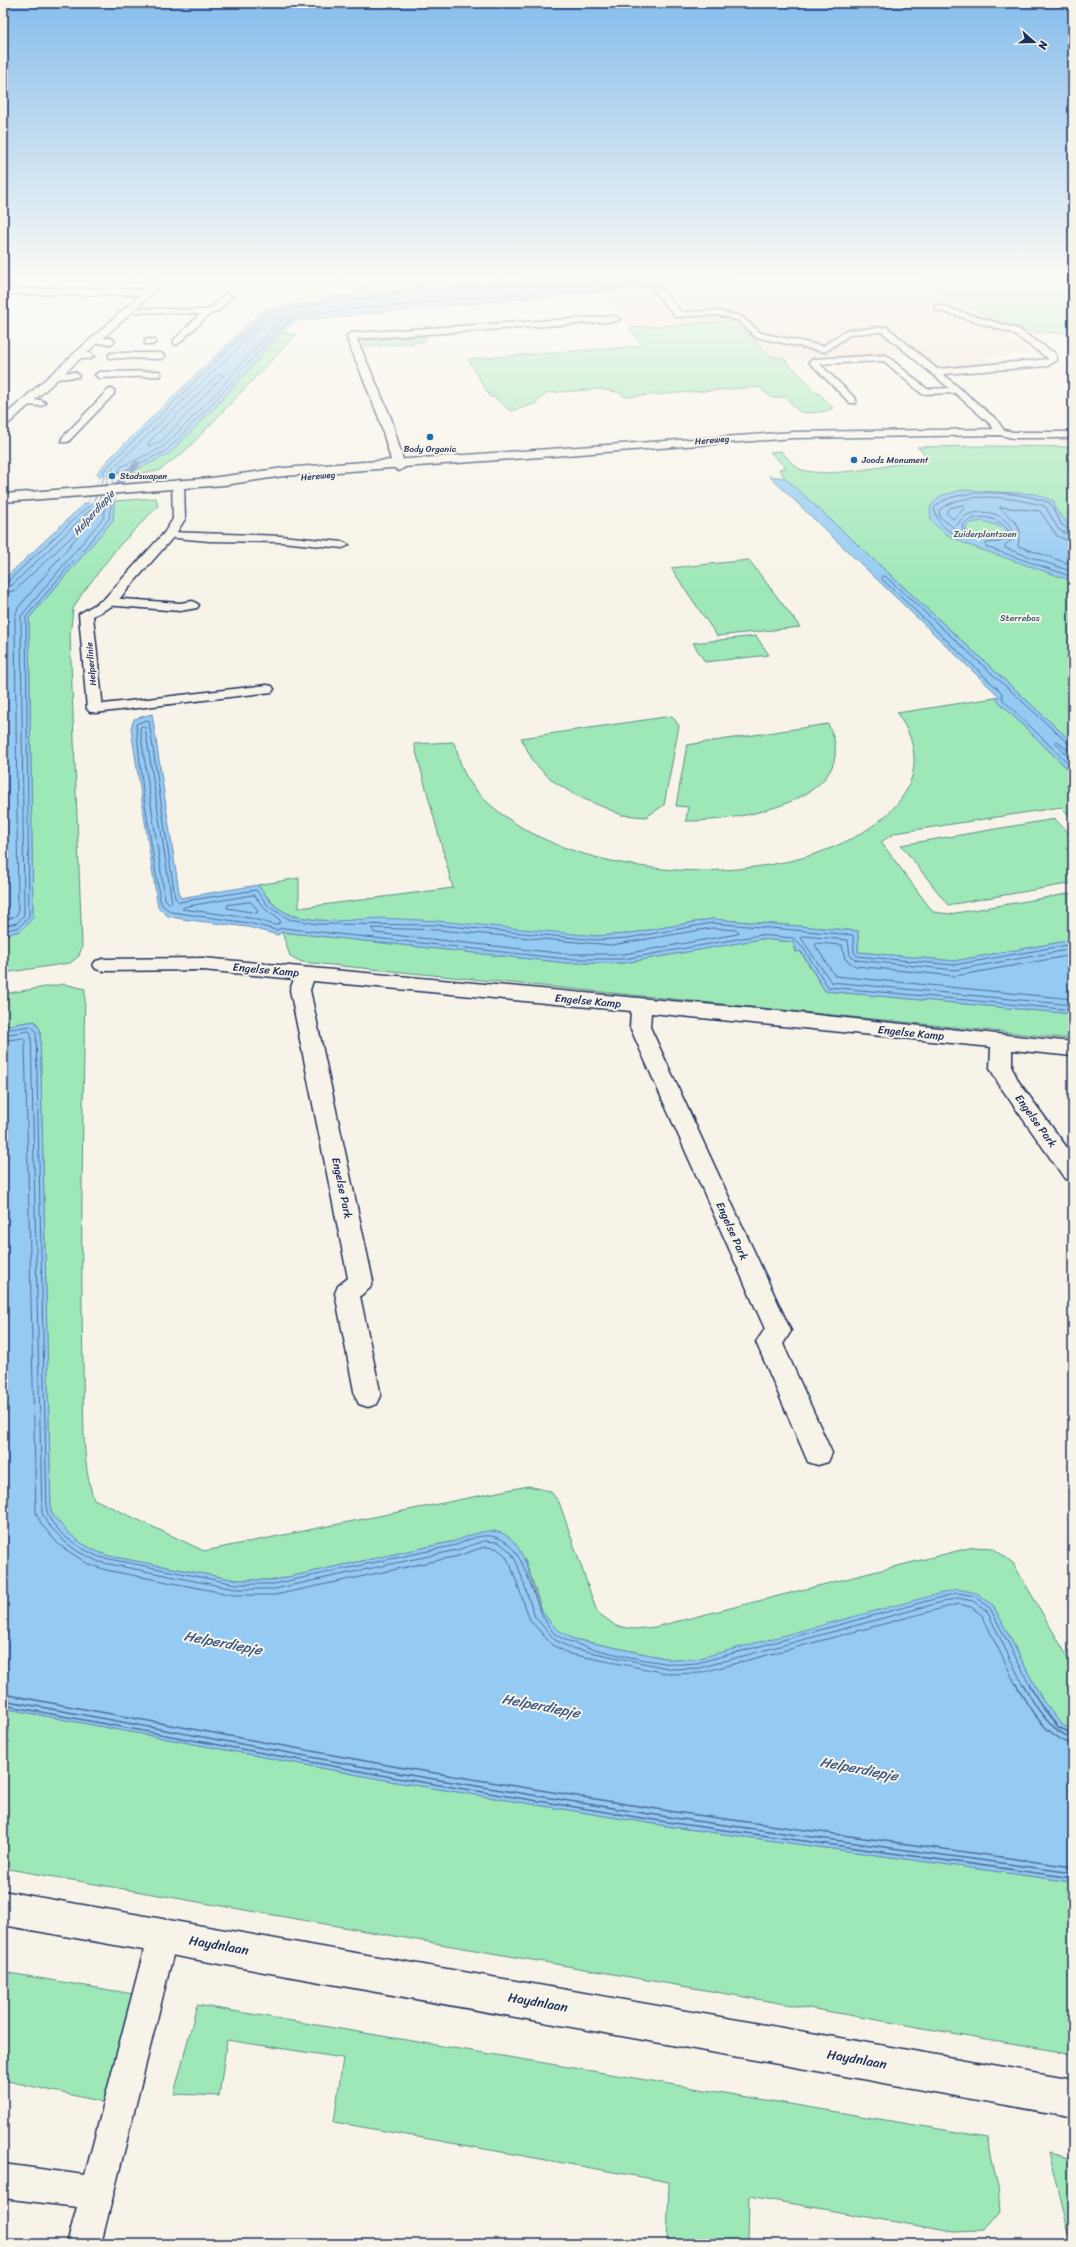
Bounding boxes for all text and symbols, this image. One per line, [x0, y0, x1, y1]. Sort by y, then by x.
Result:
north arrow [1014, 22, 1054, 62]
text: N [1033, 37, 1054, 52]
street label: Hereweg [694, 430, 730, 449]
marker: Body Organic [425, 432, 435, 442]
place label: Body Organic [404, 441, 457, 457]
place label: Joods Monument [861, 452, 929, 468]
marker: Joods Monument [849, 455, 859, 465]
street label: Hereweg [300, 466, 336, 485]
place label: Stadswapen [120, 468, 167, 484]
marker: Stadswapen [107, 471, 117, 481]
water label: Helperdiepje [69, 485, 120, 540]
park label: Zuiderplantsoen [953, 526, 1017, 542]
park label: Sterrebos [1000, 610, 1041, 626]
street label: Helperlinie [81, 641, 101, 686]
street label: Engelse Kamp [232, 958, 300, 982]
street label: Engelse Kamp [554, 989, 622, 1013]
street label: Engelse Kamp [877, 1020, 945, 1046]
street label: Engelse Park [1010, 1090, 1062, 1152]
street label: Engelse Park [326, 1155, 358, 1221]
street label: Engelse Park [711, 1199, 753, 1264]
water label: Helperdiepje [182, 1623, 266, 1663]
water label: Helperdiepje [500, 1686, 584, 1726]
water label: Helperdiepje [818, 1749, 902, 1789]
street label: Haydnlaan [187, 1928, 251, 1962]
street label: Haydnlaan [506, 1985, 570, 2019]
street label: Haydnlaan [825, 2042, 889, 2076]

